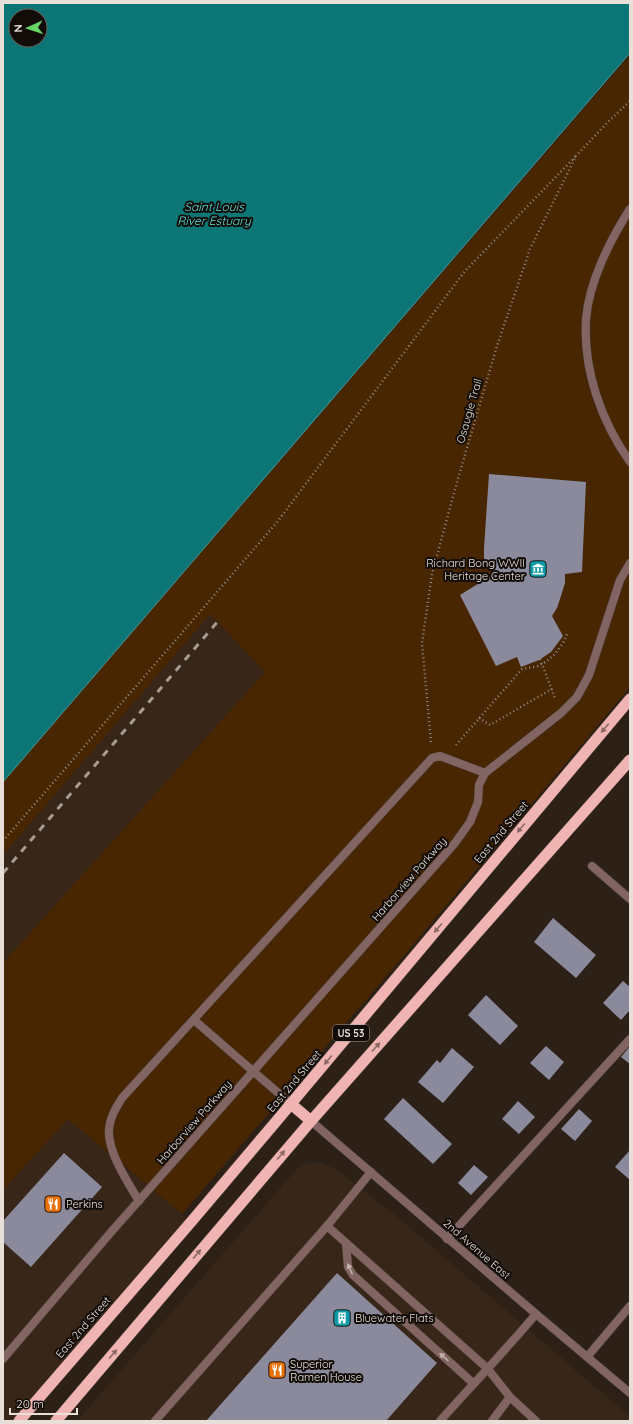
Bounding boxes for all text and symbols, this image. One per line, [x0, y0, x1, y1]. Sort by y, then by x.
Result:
north arrow [8, 8, 48, 48]
text: N [11, 24, 25, 33]
water label: Saint Louis River Estuary [177, 199, 252, 228]
street label: Osaugie Trail [453, 377, 485, 445]
place label: Richard Bong WWII Heritage Center [426, 556, 526, 583]
museum icon: Richard Bong WWII Heritage Center [528, 559, 548, 579]
one-way arrow [600, 723, 609, 734]
street label: East 2nd Street [471, 798, 531, 866]
one-way arrow [517, 822, 525, 833]
street label: Harborview Parkway [369, 834, 449, 924]
one-way arrow [433, 922, 442, 933]
road number: US 53 [333, 1025, 369, 1041]
one-way arrow [371, 1042, 381, 1052]
street label: East 2nd Street [264, 1047, 324, 1115]
one-way arrow [323, 1055, 332, 1065]
street label: Harborview Parkway [154, 1077, 234, 1167]
one-way arrow [277, 1150, 286, 1161]
restaurant icon: Perkins [43, 1194, 63, 1214]
place label: Perkins [66, 1197, 103, 1211]
street label: 2nd Avenue East [441, 1216, 514, 1282]
one-way arrow [193, 1249, 202, 1260]
one-way arrow [347, 1263, 353, 1274]
street label: East 2nd Street [52, 1293, 114, 1361]
building icon: Bluewater Flats [332, 1308, 352, 1328]
place label: Bluewater Flats [355, 1311, 434, 1325]
one-way arrow [109, 1348, 118, 1359]
one-way arrow [440, 1353, 449, 1362]
place label: Superior Ramen House [290, 1357, 362, 1384]
restaurant icon: Superior Ramen House [267, 1360, 287, 1380]
scale bar [10, 1390, 77, 1416]
text: 20 m [16, 1396, 44, 1411]

